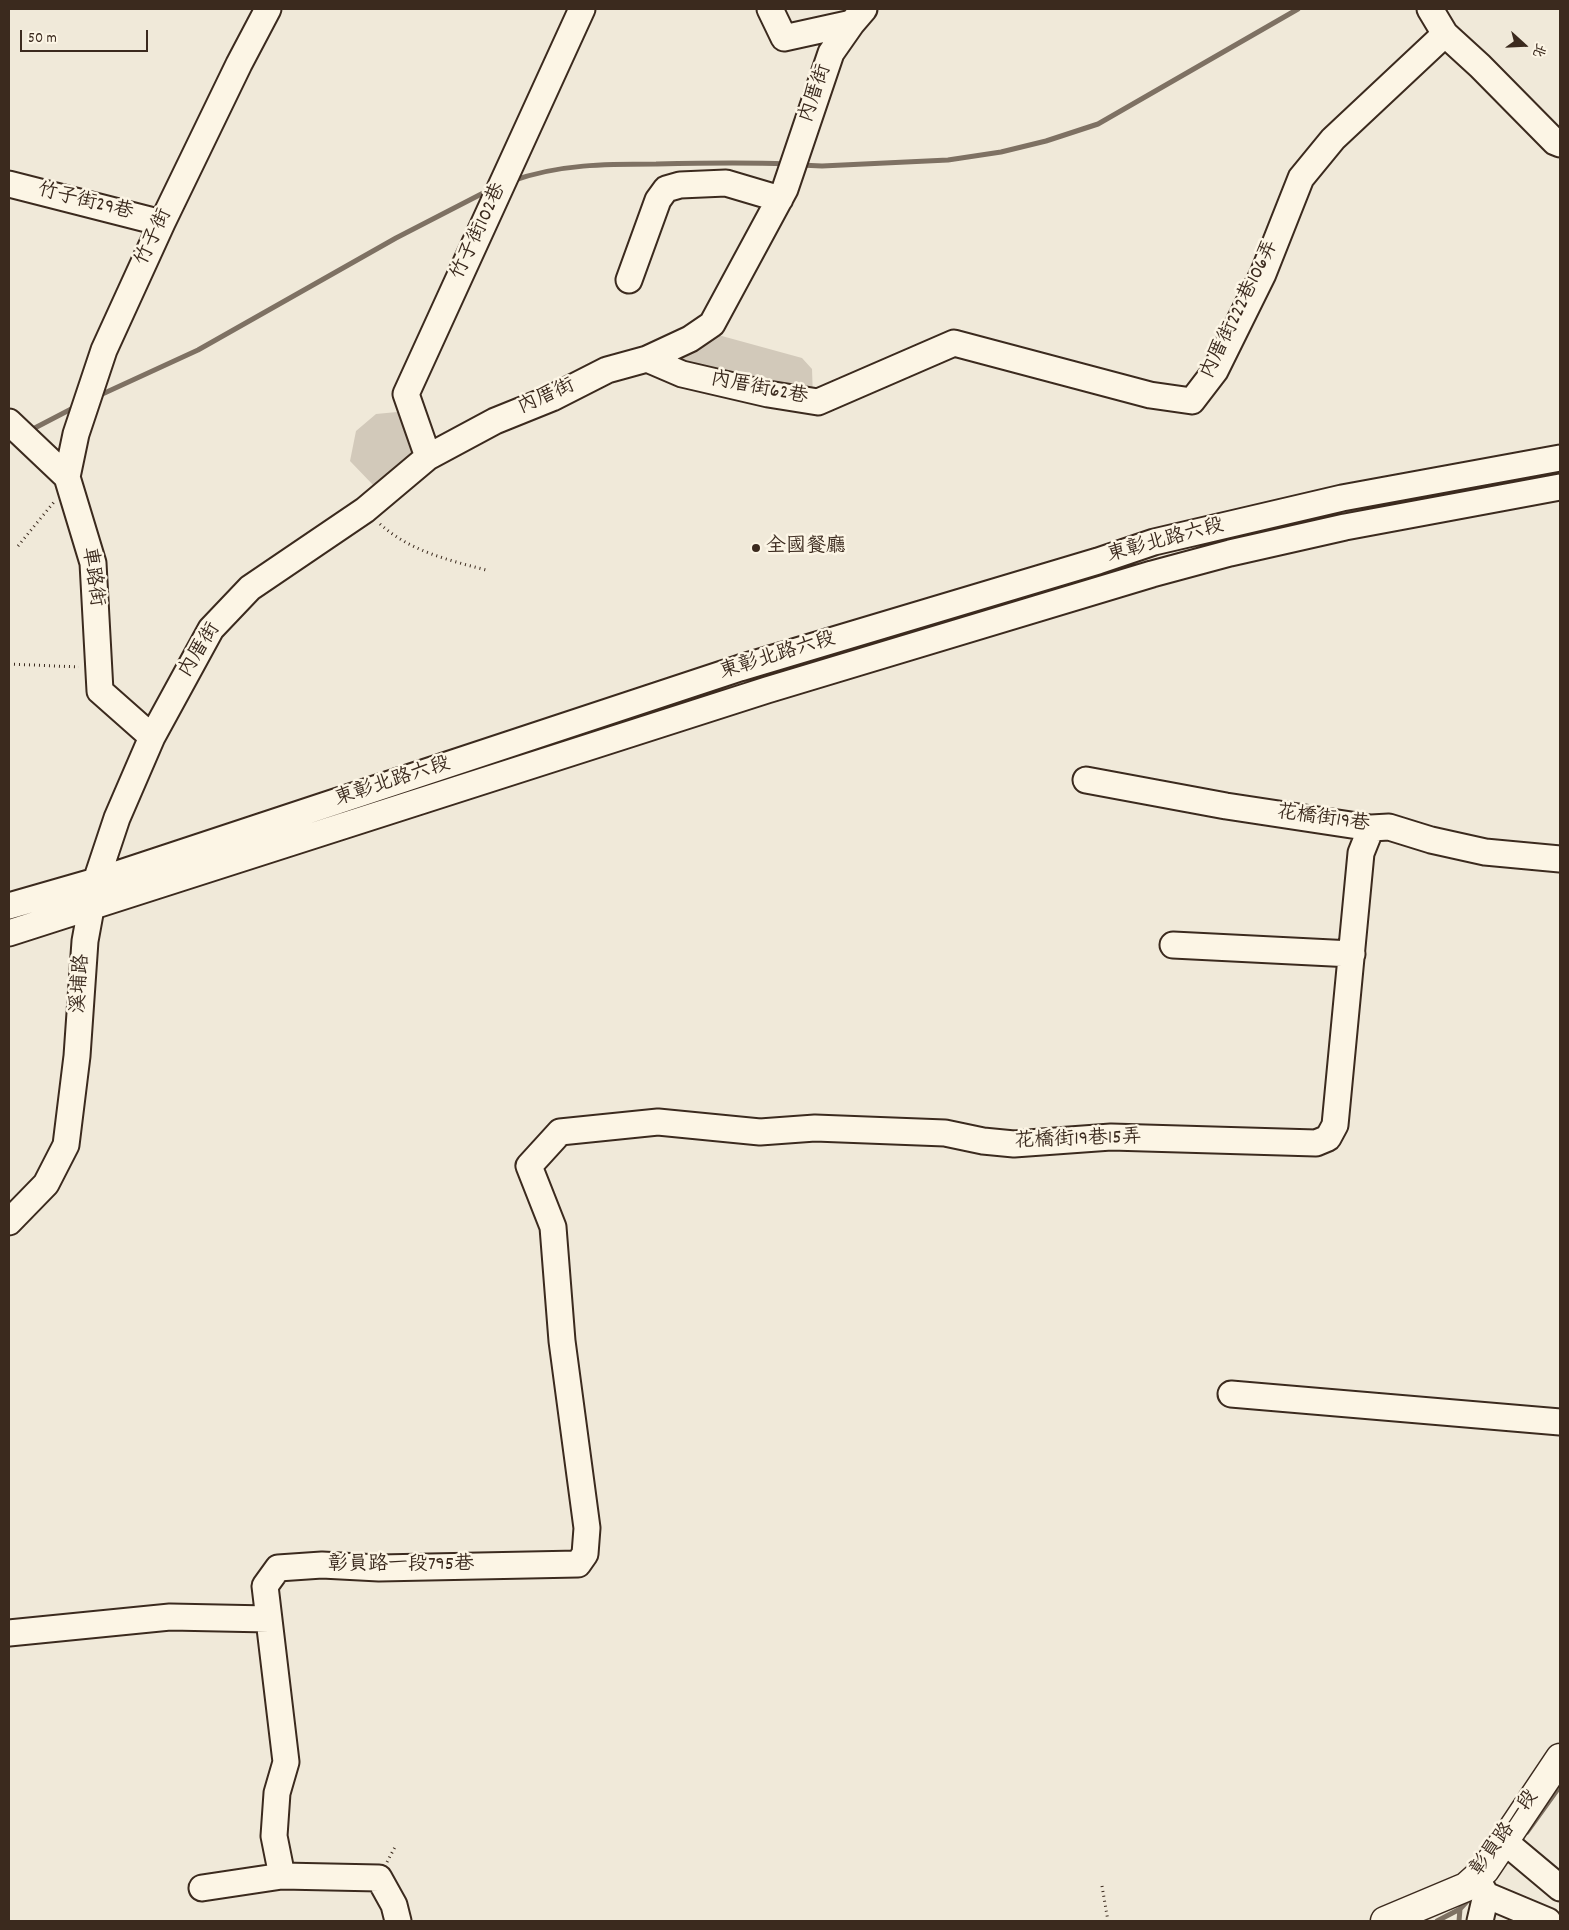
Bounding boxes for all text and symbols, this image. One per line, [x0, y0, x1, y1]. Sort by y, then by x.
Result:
scale bar [22, 20, 150, 52]
north arrow [1499, 20, 1549, 70]
text: 50 m [28, 28, 57, 50]
text: 北 [1526, 40, 1550, 60]
street label: 內厝街 [796, 62, 838, 126]
street label: 竹子街29巷 [35, 180, 135, 226]
street label: 竹子街102巷 [447, 180, 513, 284]
street label: 竹子街 [131, 206, 179, 270]
street label: 內厝街222巷106弄 [1197, 237, 1285, 383]
street label: 內厝街62巷 [708, 369, 810, 411]
street label: 內厝街 [515, 375, 579, 421]
street label: 東彰北路六段 [1105, 515, 1227, 569]
place label: 全國餐廳 [766, 536, 846, 560]
marker: 全國餐廳 [750, 542, 762, 554]
street label: 車路街 [75, 546, 107, 608]
street label: 內厝街 [175, 619, 227, 683]
street label: 東彰北路六段 [717, 628, 839, 686]
street label: 東彰北路六段 [332, 753, 454, 813]
street label: 花橋街19巷 [1275, 802, 1371, 838]
street label: 溪埔路 [68, 953, 96, 1015]
street label: 花橋街19巷15弄 [1014, 1127, 1142, 1155]
street label: 彰員路一段795巷 [328, 1554, 474, 1578]
street label: 彰員路一段 [1467, 1786, 1545, 1882]

